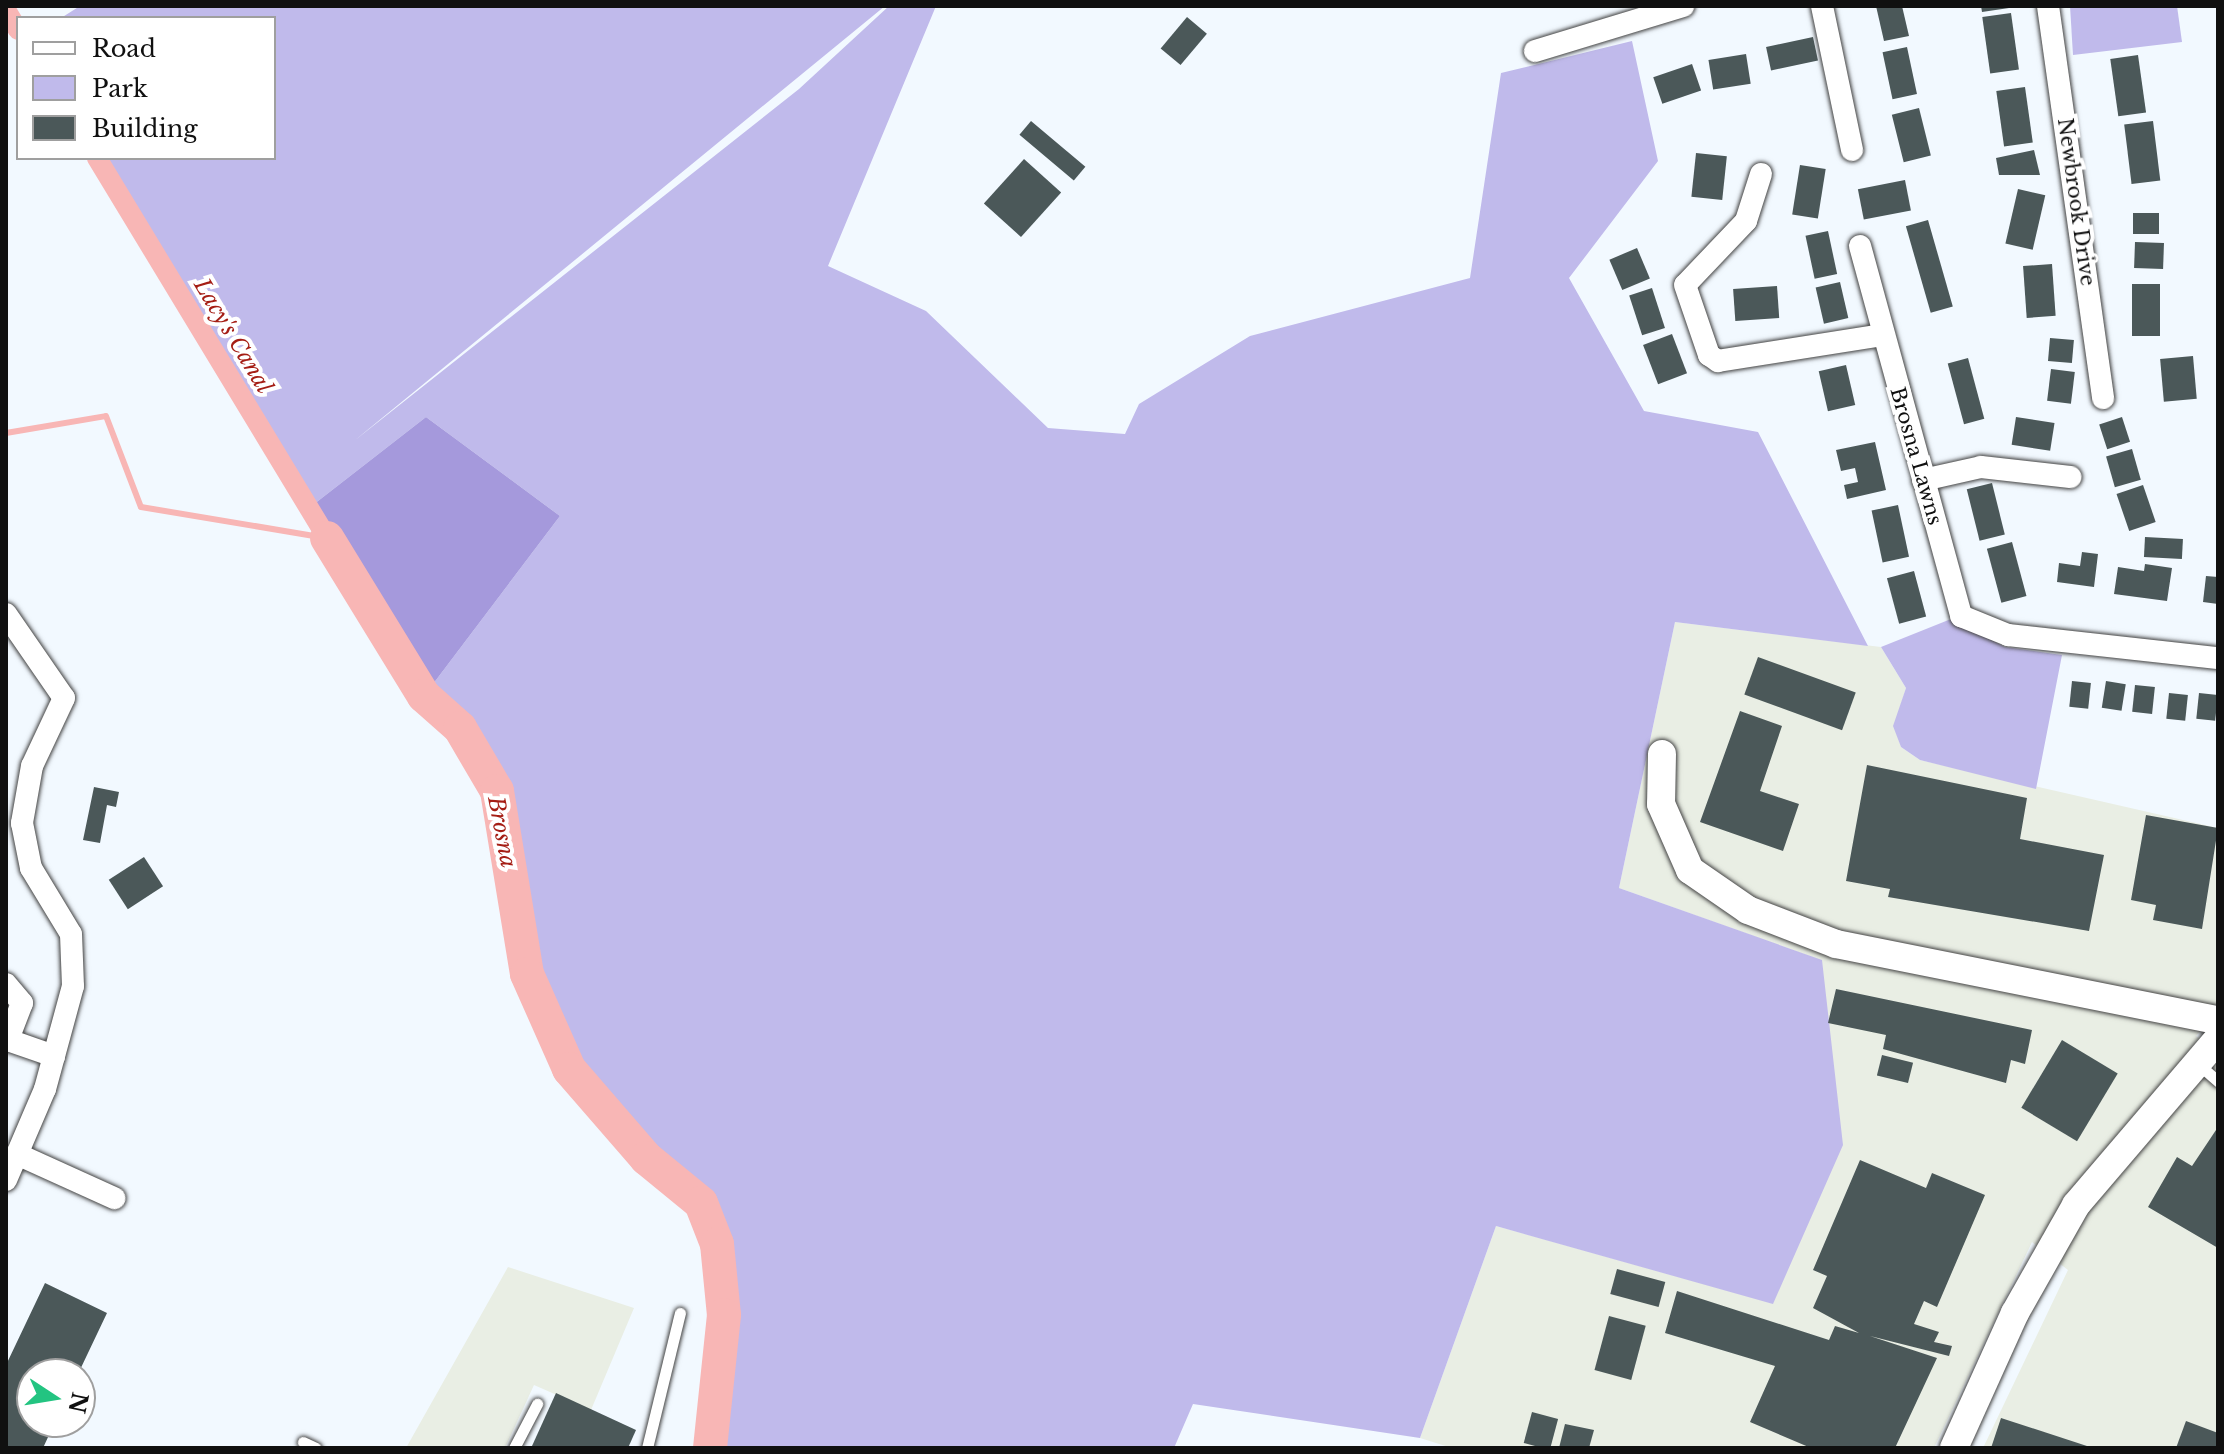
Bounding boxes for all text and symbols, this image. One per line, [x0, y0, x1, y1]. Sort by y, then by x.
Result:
legend [16, 16, 276, 160]
text: Road [92, 34, 156, 63]
text: Park [92, 74, 148, 103]
text: Building [92, 114, 198, 143]
street label: Newbrook Drive [2052, 116, 2100, 288]
water label: Lacy's Canal [188, 274, 278, 398]
street label: Brosna Lawns [1885, 384, 1947, 528]
water label: Brosna [482, 794, 522, 870]
north arrow [16, 1358, 96, 1438]
text: N [63, 1390, 93, 1416]

